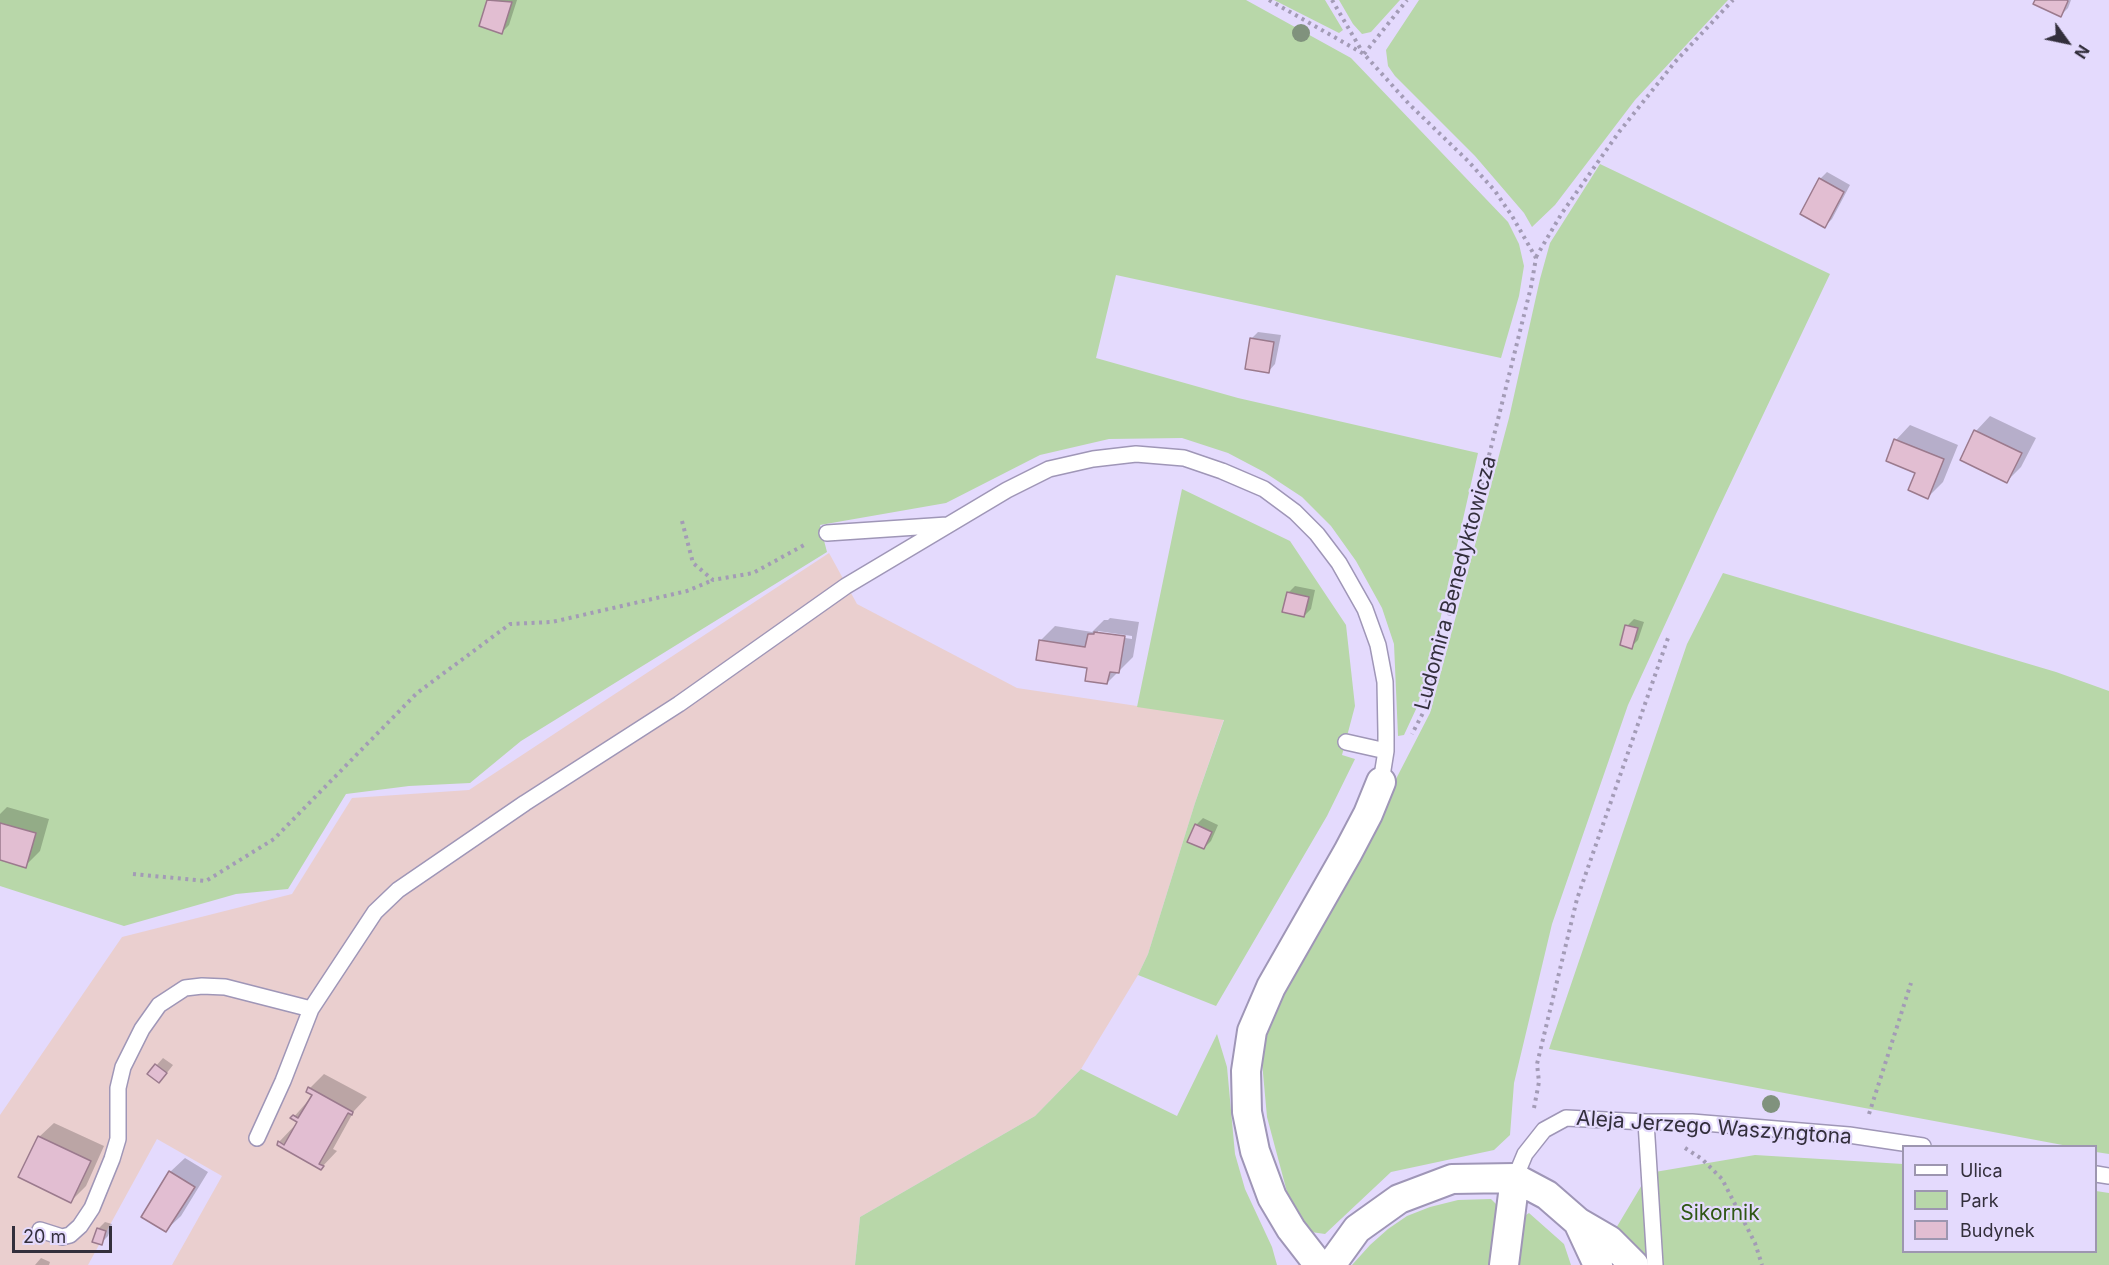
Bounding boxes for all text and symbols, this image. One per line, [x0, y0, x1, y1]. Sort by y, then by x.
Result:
north arrow [2037, 12, 2097, 72]
text: N [2070, 41, 2094, 62]
street label: Ludomira Benedyktowicza [1410, 453, 1502, 713]
street label: Aleja Jerzego Waszyngtona [1575, 1106, 1853, 1150]
legend [1902, 1145, 2097, 1253]
text: Ulica [1960, 1160, 2003, 1181]
text: Park [1960, 1190, 1999, 1211]
park label: Sikornik [1680, 1201, 1760, 1227]
scale bar [15, 1214, 116, 1252]
text: Budynek [1960, 1220, 2035, 1241]
text: 20 m [23, 1226, 66, 1247]

